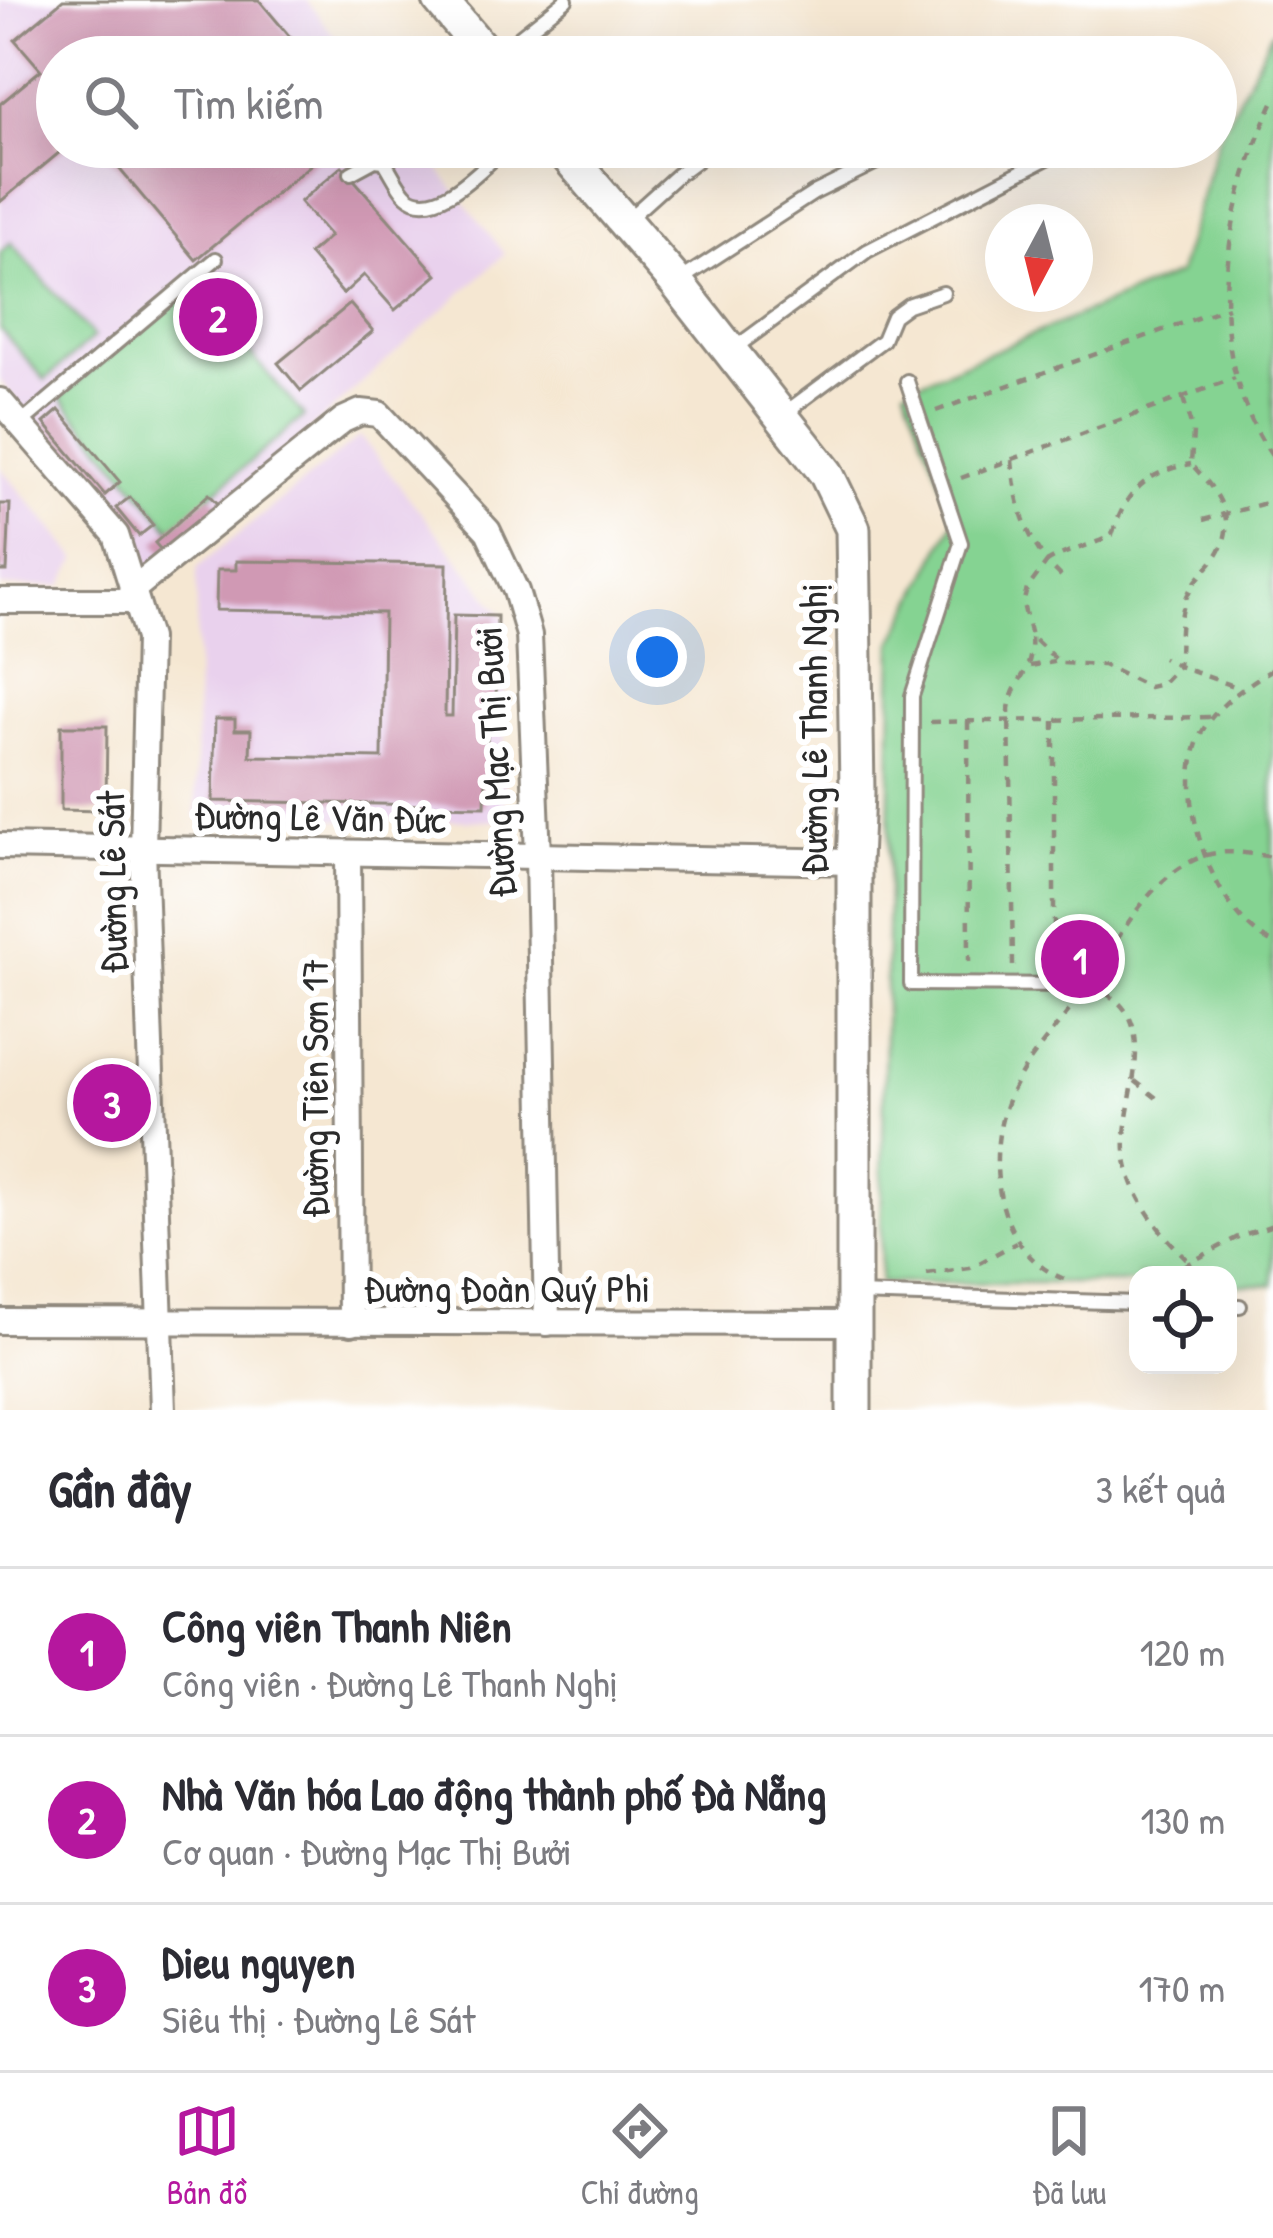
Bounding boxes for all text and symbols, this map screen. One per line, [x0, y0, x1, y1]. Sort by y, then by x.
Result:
search box [36, 36, 1237, 168]
icon: search [78, 69, 144, 135]
text: Tìm kiếm [174, 72, 323, 133]
north arrow [985, 204, 1093, 312]
pin: 2 [179, 272, 257, 362]
street label: Đường Lê Thanh Nghị [786, 583, 839, 875]
street label: Đường Mạc Thị Bưởi [460, 625, 528, 899]
your location [627, 627, 687, 687]
street label: Đường Lê Văn Đức [194, 787, 446, 845]
street label: Đường Lê Sát [83, 790, 139, 974]
pin: 1 [1041, 914, 1119, 1004]
street label: Đường Tiên Sơn 17 [287, 958, 340, 1218]
pin: 3 [73, 1058, 151, 1148]
street label: Đường Đoàn Quý Phi [364, 1261, 650, 1314]
map controls [1129, 1266, 1237, 1374]
button: locate [1129, 1266, 1237, 1374]
text: Gần đây [48, 1454, 192, 1523]
text: 3 kết quả [1096, 1462, 1225, 1515]
text: Công viên Thanh Niên [162, 1595, 512, 1656]
text: 1 [80, 1625, 94, 1678]
text: 120 m [1140, 1625, 1225, 1678]
text: Công viên · Đường Lê Thanh Nghị [162, 1656, 618, 1709]
text: Nhà Văn hóa Lao động thành phố Đà Nẵng [162, 1763, 826, 1824]
text: 2 [78, 1793, 96, 1846]
text: 130 m [1140, 1793, 1225, 1846]
text: Cơ quan · Đường Mạc Thị Bưởi [162, 1824, 572, 1877]
text: Dieu nguyen [162, 1931, 355, 1992]
text: 3 [78, 1961, 96, 2014]
text: 170 m [1139, 1961, 1225, 2014]
text: Siêu thị · Đường Lê Sát [162, 1992, 475, 2045]
tab: Bản đồ [167, 2098, 247, 2214]
tab: Chỉ đường [581, 2098, 699, 2214]
tab: Đã lưu [1032, 2098, 1106, 2214]

